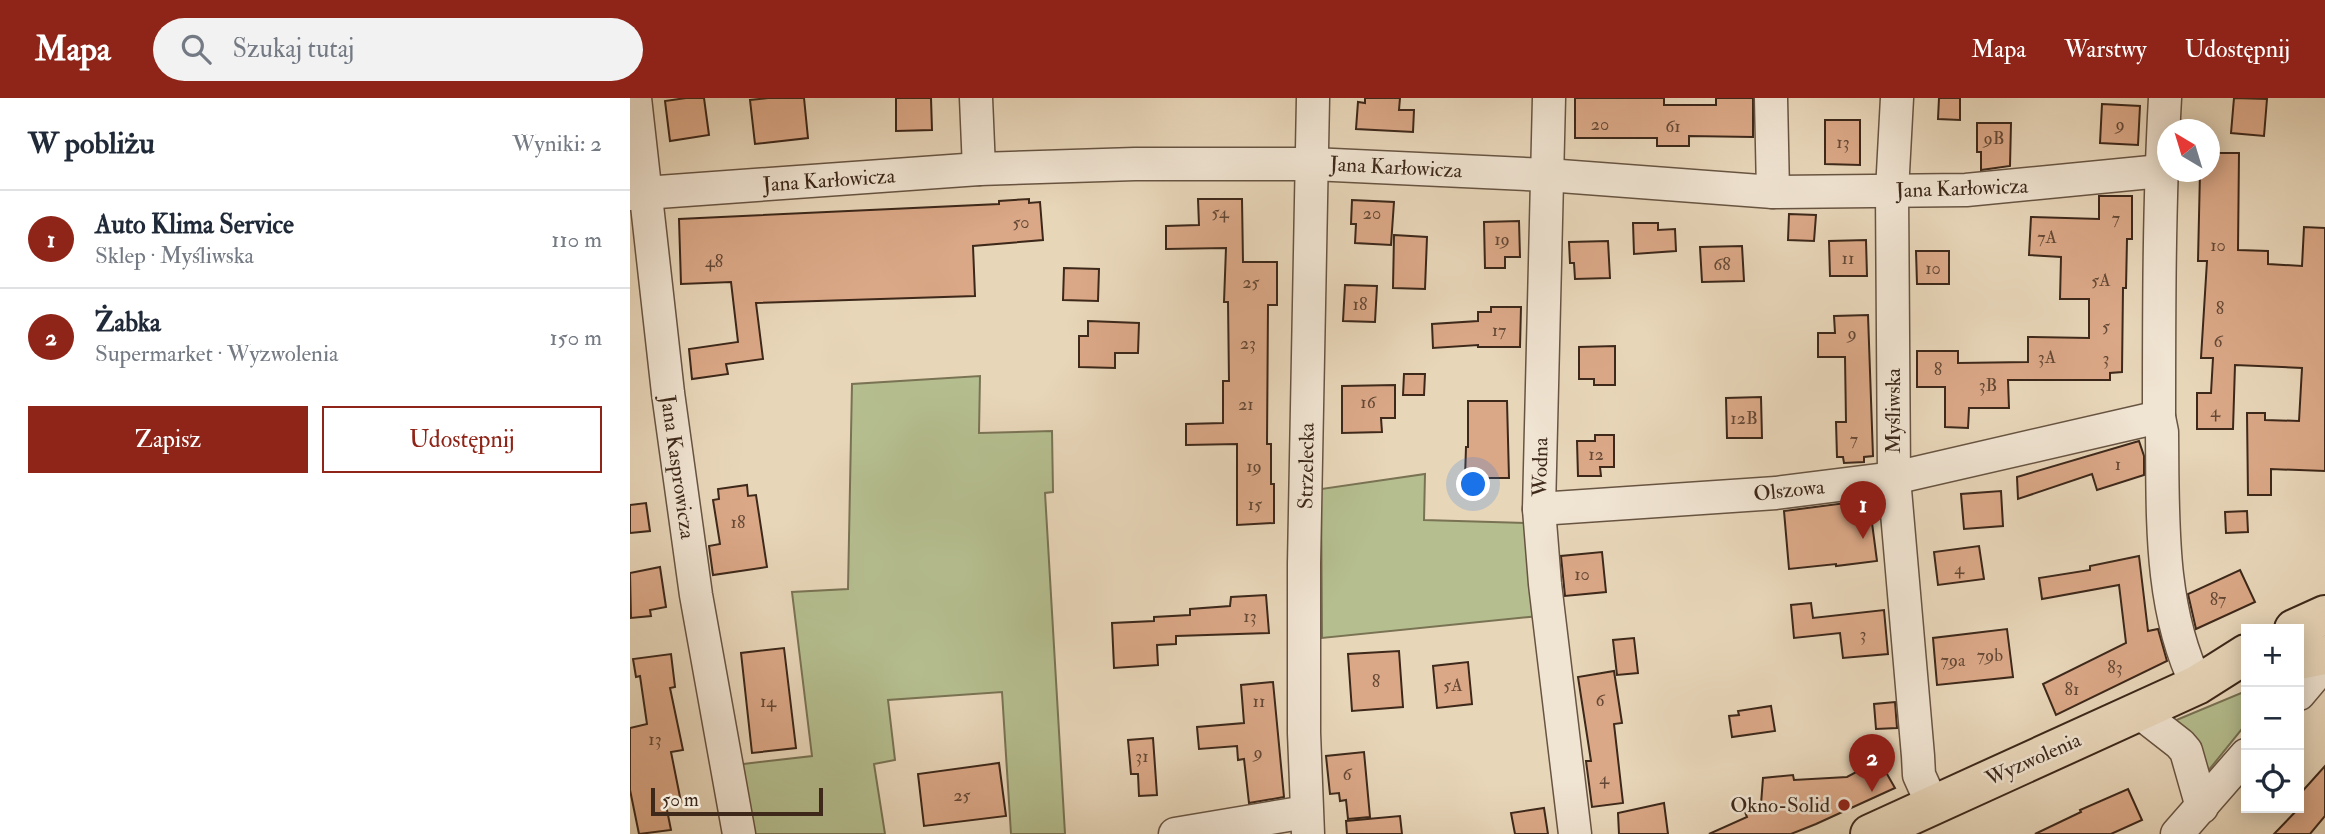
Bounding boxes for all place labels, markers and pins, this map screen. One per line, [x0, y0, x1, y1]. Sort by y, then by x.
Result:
pin: 1 [1840, 481, 1886, 539]
pin: 2 [1849, 734, 1895, 792]
place label: Okno-Solid [1730, 792, 1831, 819]
marker: Okno-Solid [1836, 797, 1852, 813]

